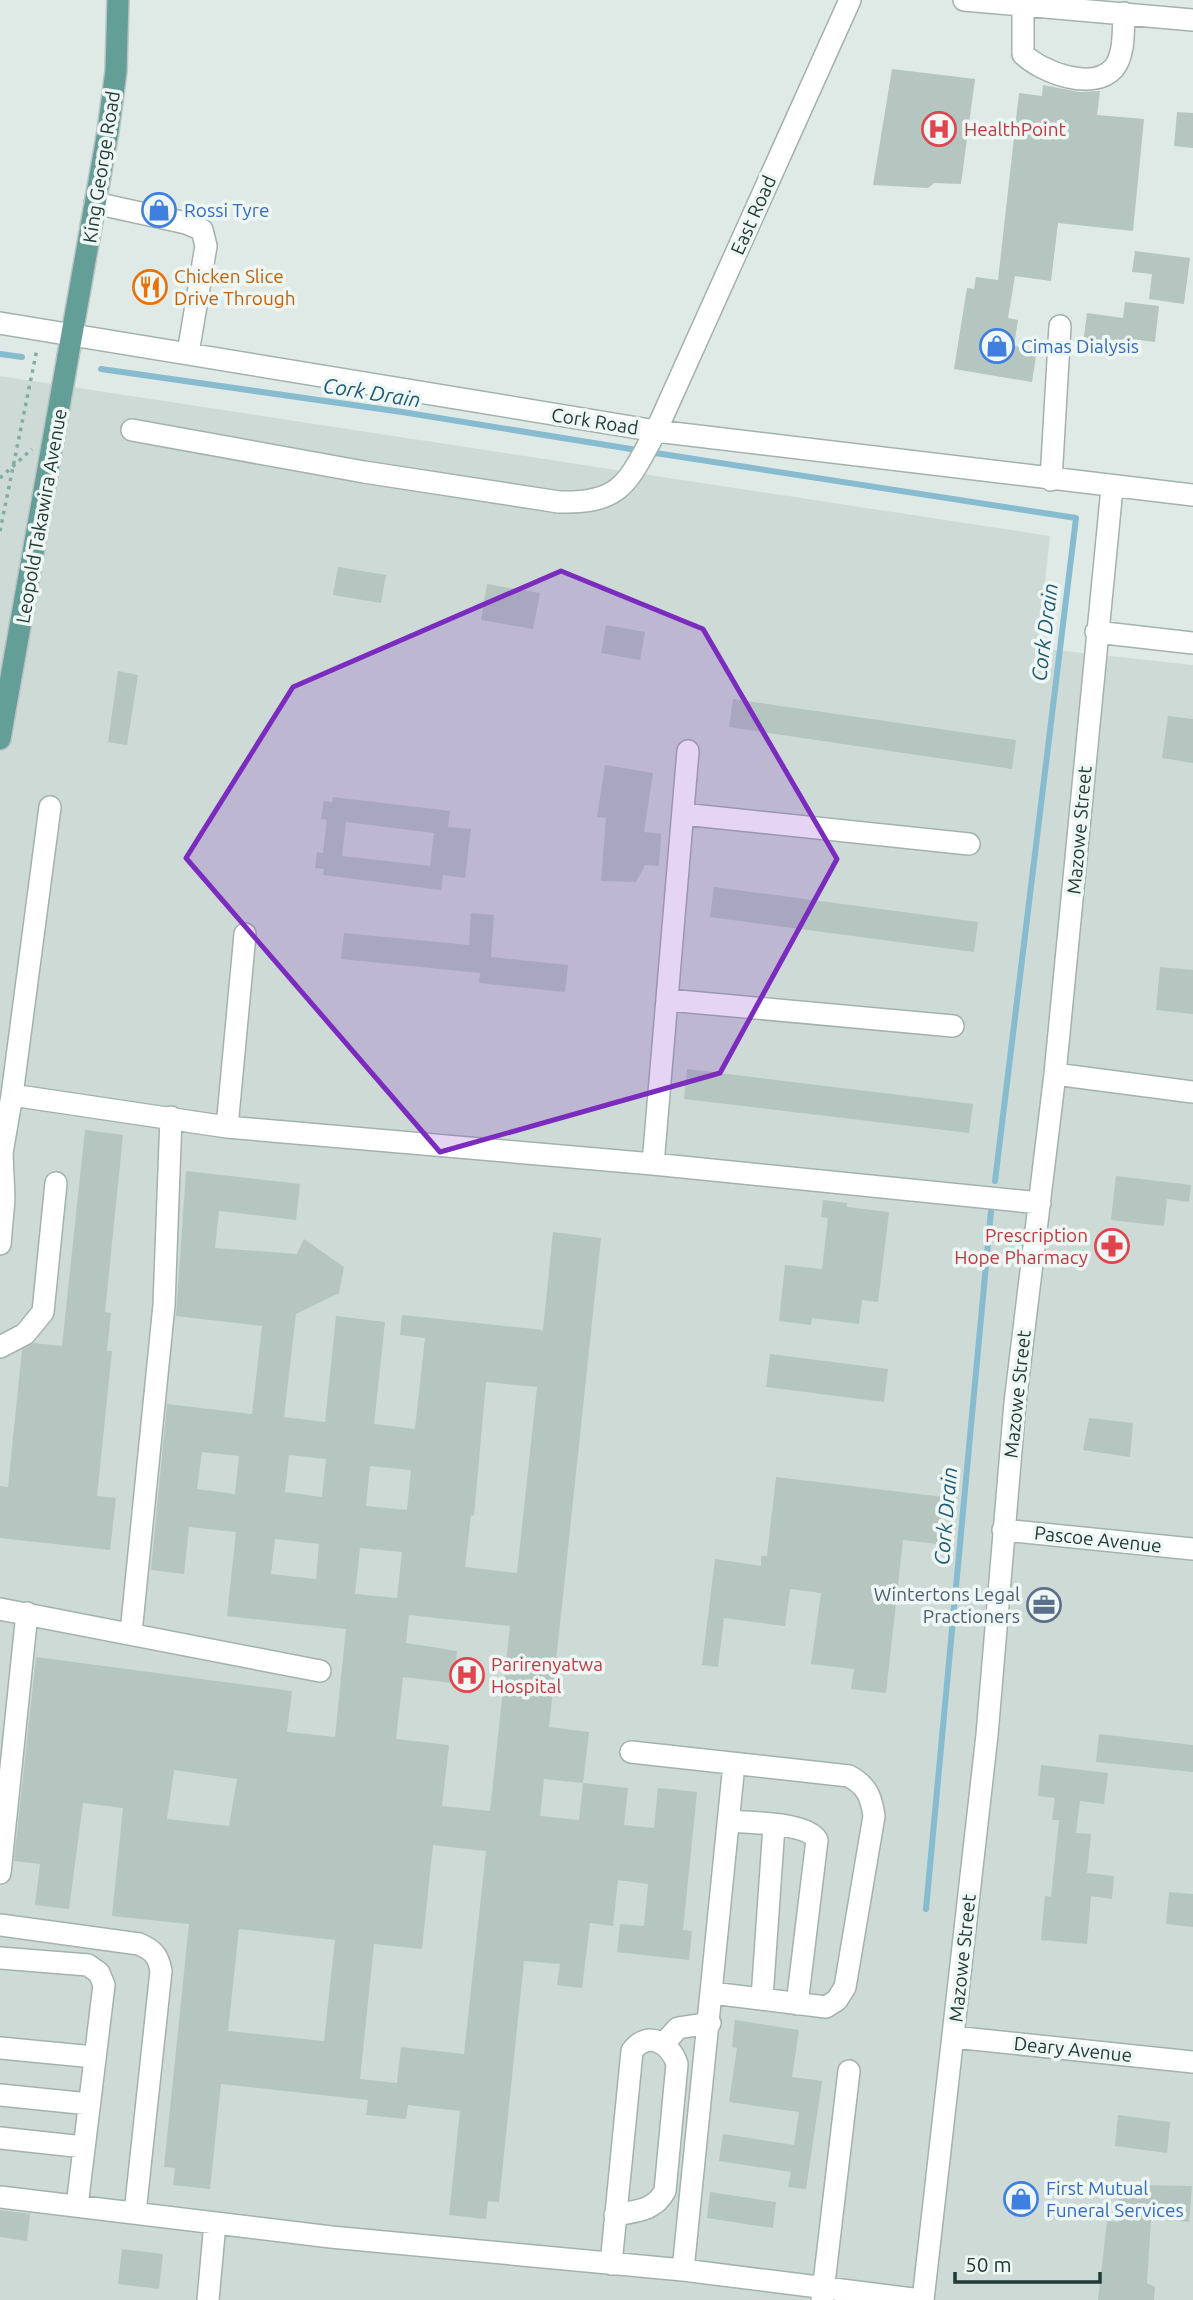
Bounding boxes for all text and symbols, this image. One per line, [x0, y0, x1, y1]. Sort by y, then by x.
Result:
street label: King George Road [78, 89, 124, 245]
hospital icon: HealthPoint [920, 110, 958, 148]
place label: HealthPoint [964, 118, 1067, 140]
street label: East Road [726, 172, 780, 258]
shop icon: Rossi Tyre [140, 191, 178, 229]
place label: Rossi Tyre [184, 199, 269, 221]
place label: Chicken Slice Drive Through [174, 265, 296, 309]
restaurant icon: Chicken Slice Drive Through [131, 268, 169, 306]
shop icon: Cimas Dialysis [978, 327, 1016, 365]
place label: Cimas Dialysis [1021, 335, 1139, 357]
water label: Cork Drain [321, 372, 423, 412]
street label: Cork Road [550, 403, 640, 439]
street label: Leopold Takawira Avenue [11, 407, 71, 625]
water label: Cork Drain [1026, 582, 1062, 682]
street label: Mazowe Street [1062, 764, 1096, 895]
place label: Prescription Hope Pharmacy [954, 1224, 1088, 1268]
pharmacy icon: Prescription Hope Pharmacy [1093, 1227, 1131, 1265]
street label: Mazowe Street [999, 1328, 1035, 1459]
water label: Cork Drain [929, 1466, 961, 1566]
street label: Pascoe Avenue [1033, 1521, 1163, 1557]
place label: Wintertons Legal Practioners [874, 1583, 1020, 1627]
office icon: Wintertons Legal Practioners [1025, 1586, 1063, 1624]
place label: Parirenyatwa Hospital [491, 1653, 603, 1697]
hospital icon: Parirenyatwa Hospital [448, 1656, 486, 1694]
street label: Mazowe Street [944, 1892, 980, 2023]
street label: Deary Avenue [1013, 2032, 1133, 2066]
place label: First Mutual Funeral Services [1046, 2177, 1184, 2221]
shop icon: First Mutual Funeral Services [1002, 2180, 1040, 2218]
scale bar [955, 2240, 1100, 2284]
text: 50 m [965, 2252, 1012, 2276]

